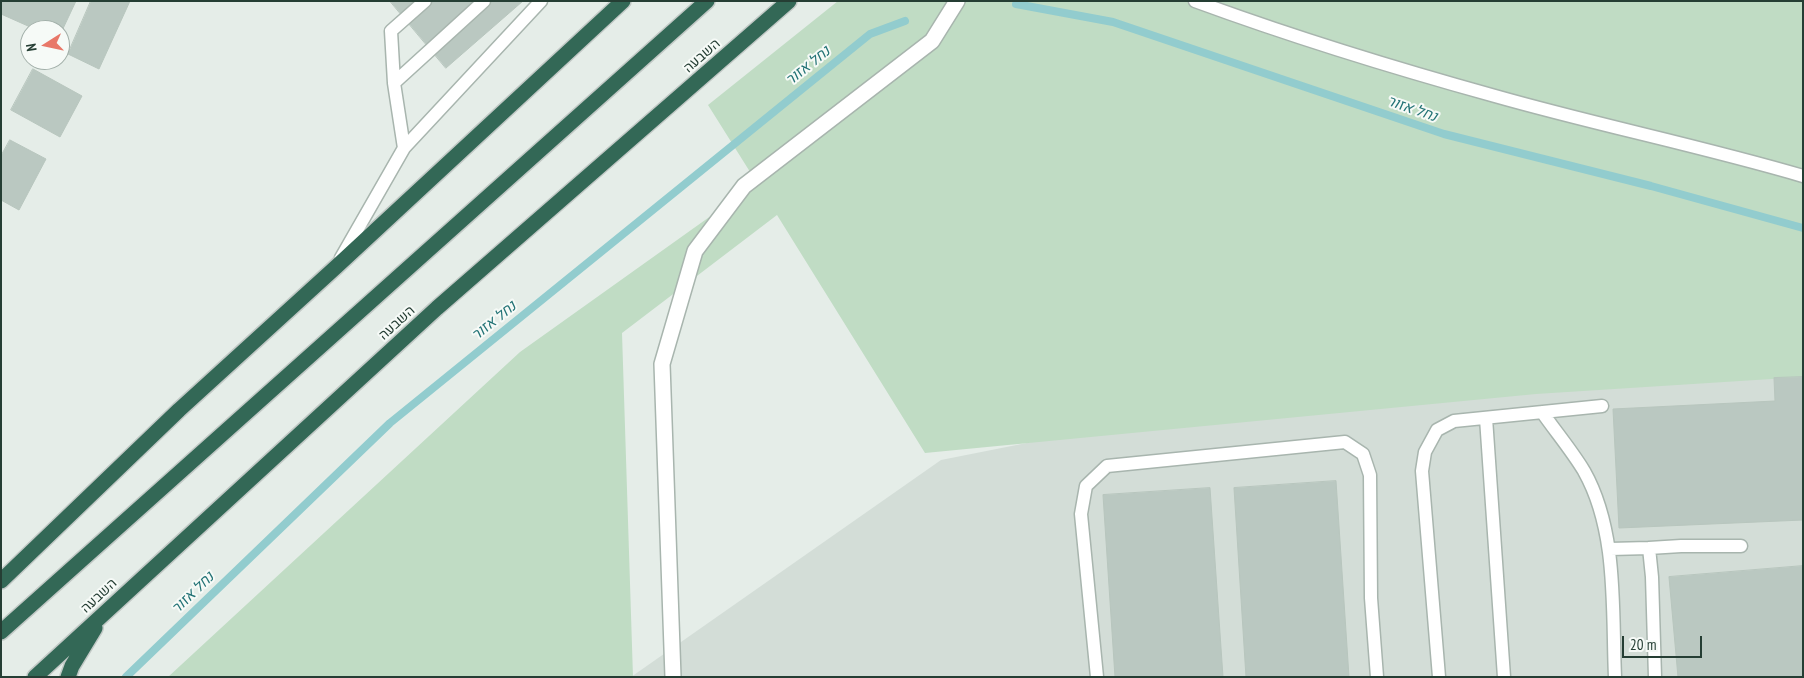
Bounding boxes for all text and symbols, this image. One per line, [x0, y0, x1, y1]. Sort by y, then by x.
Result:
north arrow [20, 20, 70, 70]
street label: השבעה [680, 36, 724, 76]
text: N [22, 42, 41, 53]
water label: נחל אזור [782, 43, 834, 89]
water label: נחל אזור [1384, 92, 1440, 126]
water label: נחל אזור [468, 298, 520, 344]
street label: השבעה [375, 302, 419, 344]
water label: נחל אזור [168, 568, 218, 618]
street label: השבעה [78, 575, 120, 617]
scale bar [1624, 626, 1704, 658]
text: 20 m [1630, 635, 1656, 654]

